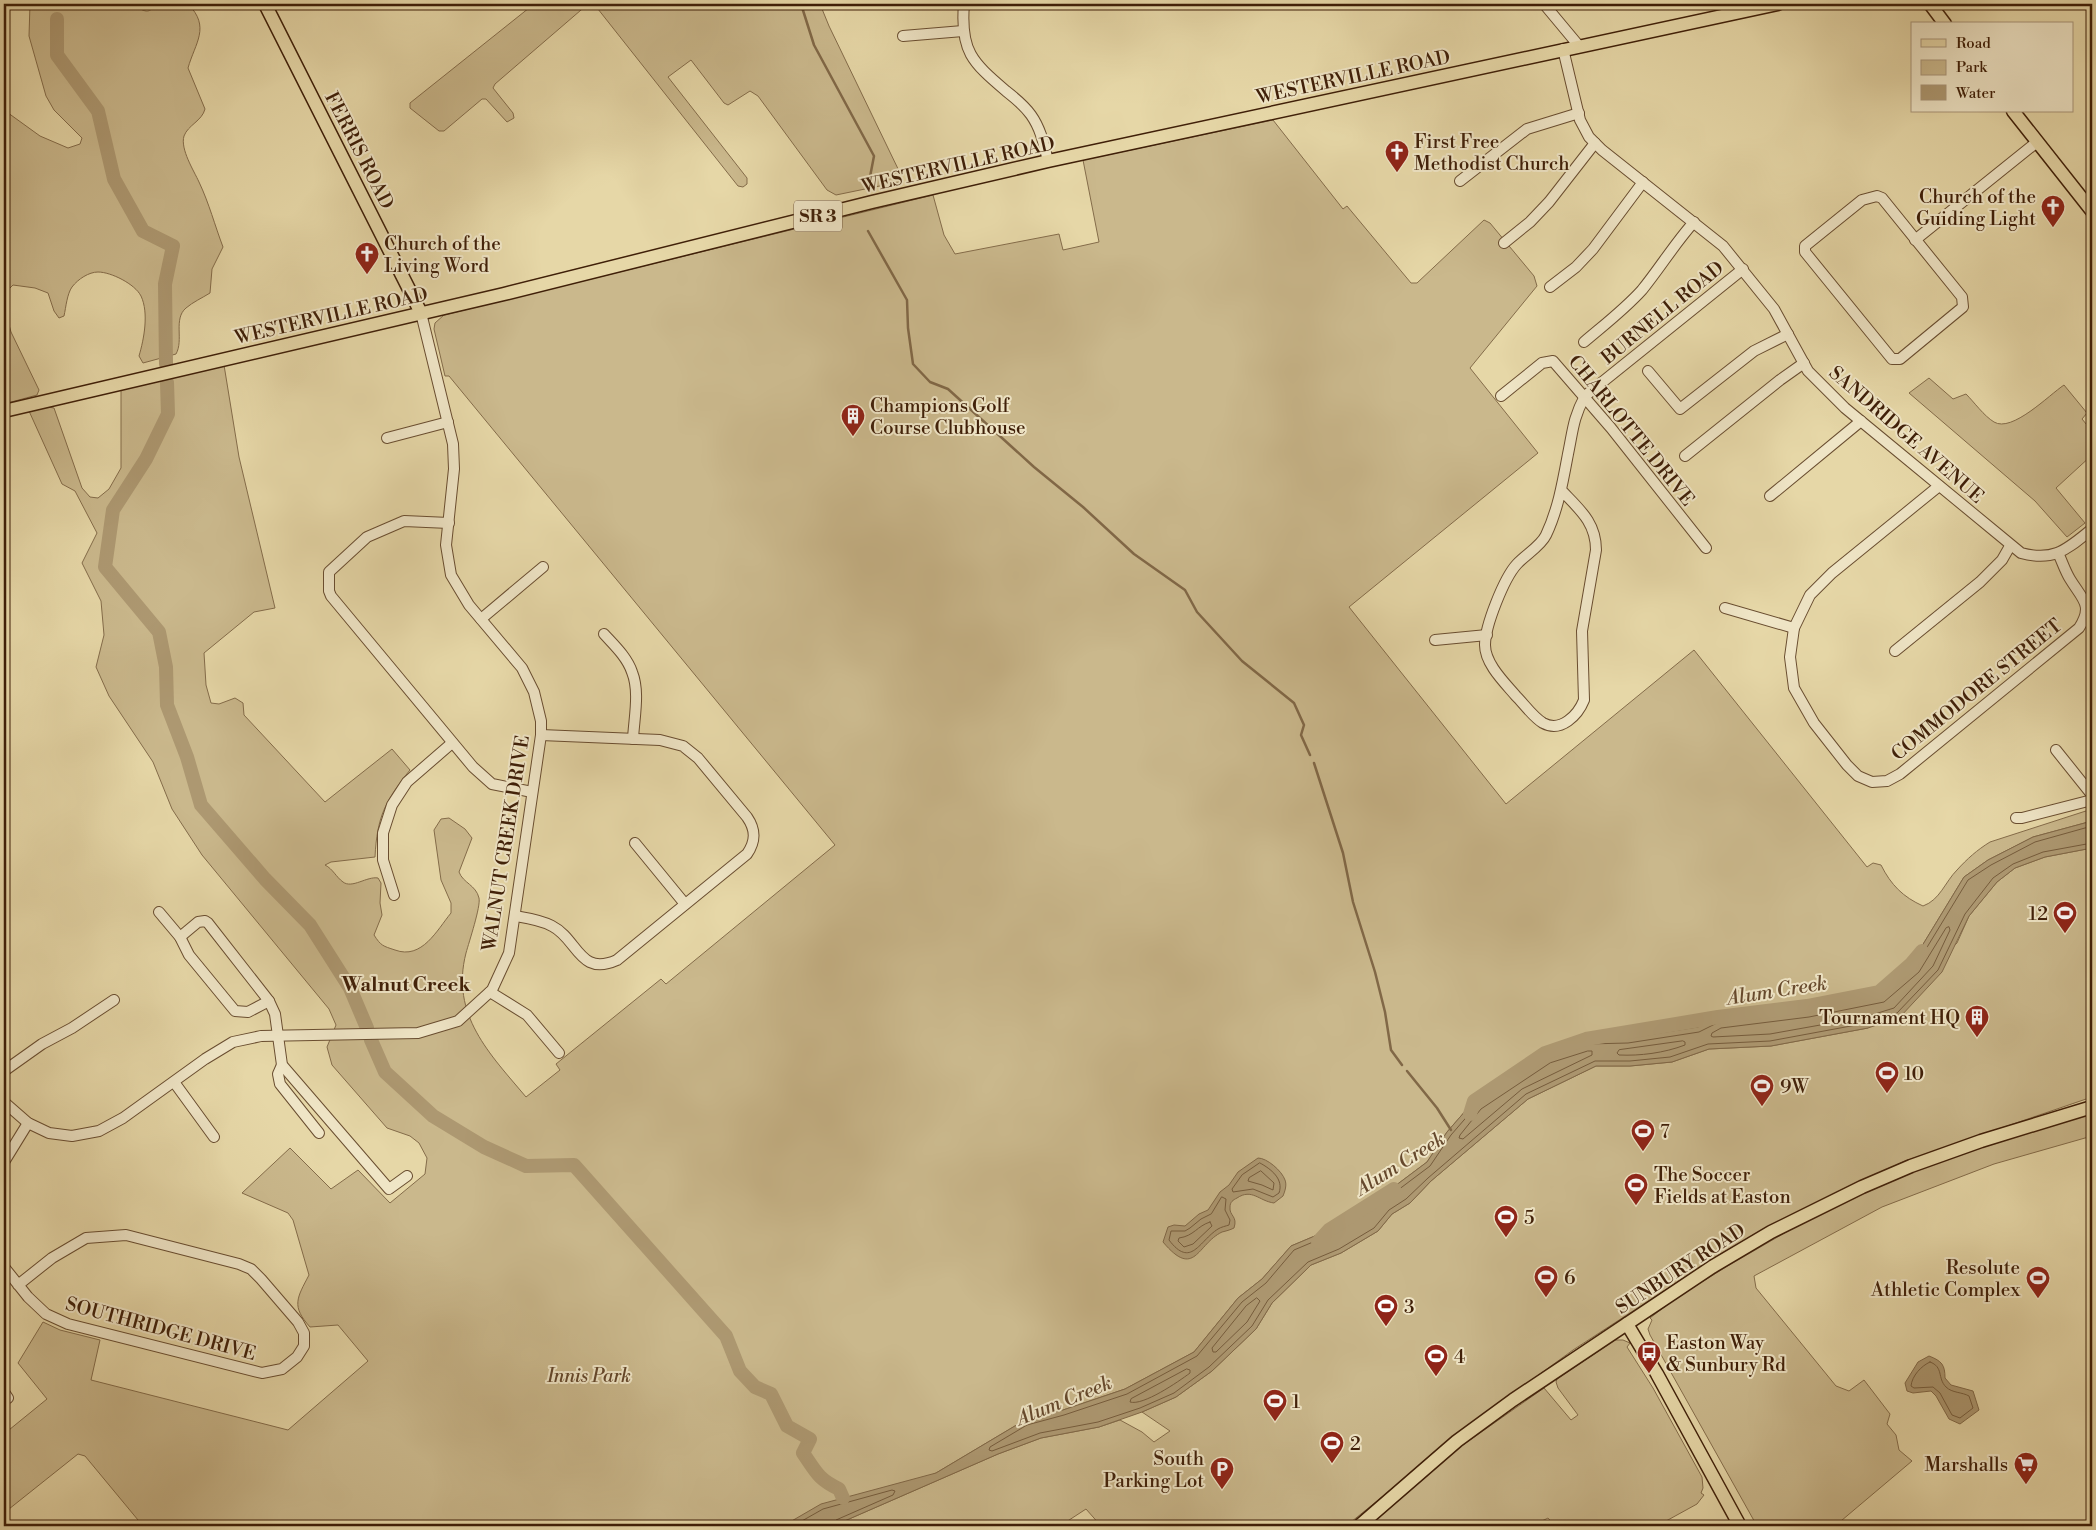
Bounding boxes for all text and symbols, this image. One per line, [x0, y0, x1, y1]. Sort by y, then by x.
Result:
legend [1911, 22, 2074, 112]
text: Road [1956, 34, 1991, 53]
street label: WESTERVILLE ROAD [1253, 45, 1452, 109]
text: Park [1956, 58, 1988, 77]
text: Water [1955, 84, 1996, 103]
street label: FERRIS ROAD [319, 88, 399, 213]
place label: First Free Methodist Church [1414, 130, 1569, 176]
street label: WESTERVILLE ROAD [858, 131, 1057, 199]
church icon: First Free Methodist Church [1384, 139, 1410, 173]
place label: Church of the Guiding Light [1916, 185, 2036, 231]
church icon: Church of the Guiding Light [2040, 194, 2066, 228]
road number: SR 3 [794, 200, 842, 232]
place label: Church of the Living Word [384, 232, 501, 278]
church icon: Church of the Living Word [354, 241, 380, 275]
street label: BURNELL ROAD [1596, 256, 1729, 370]
street label: WESTERVILLE ROAD [231, 282, 430, 350]
street label: CHARLOTTE DRIVE [1563, 350, 1700, 511]
street label: SANDRIDGE AVENUE [1824, 361, 1989, 509]
place label: Champions Golf Course Clubhouse [870, 394, 1026, 440]
building icon: Champions Golf Course Clubhouse [840, 403, 866, 437]
street label: COMMODORE STREET [1886, 614, 2067, 766]
street label: WALNUT CREEK DRIVE [477, 733, 535, 954]
sports icon: 12 [2052, 900, 2078, 934]
place label: 12 [2029, 902, 2048, 926]
water label: Alum Creek [1723, 971, 1829, 1012]
district label: Walnut Creek [340, 973, 471, 998]
building icon: Tournament HQ [1964, 1004, 1990, 1038]
place label: Tournament HQ [1819, 1006, 1960, 1030]
sports icon: 10 [1874, 1060, 1900, 1094]
place label: 10 [1904, 1062, 1924, 1086]
sports icon: 9W [1749, 1073, 1775, 1107]
place label: 9W [1780, 1075, 1810, 1099]
sports icon: 7 [1630, 1118, 1656, 1152]
place label: 7 [1660, 1120, 1670, 1144]
water label: Alum Creek [1350, 1127, 1450, 1203]
place label: The Soccer Fields at Easton [1654, 1163, 1791, 1209]
sports icon: The Soccer Fields at Easton [1623, 1172, 1649, 1206]
sports icon: 5 [1493, 1204, 1519, 1238]
place label: 5 [1524, 1206, 1534, 1230]
street label: SUNBURY ROAD [1611, 1218, 1750, 1320]
place label: Resolute Athletic Complex [1870, 1256, 2020, 1302]
sports icon: 6 [1533, 1264, 1559, 1298]
sports icon: Resolute Athletic Complex [2025, 1265, 2051, 1299]
place label: 6 [1564, 1266, 1576, 1290]
street label: SOUTHRIDGE DRIVE [63, 1292, 259, 1366]
sports icon: 3 [1373, 1293, 1399, 1327]
place label: 3 [1404, 1295, 1415, 1319]
place label: Easton Way & Sunbury Rd [1666, 1331, 1786, 1377]
bus stop icon: Easton Way & Sunbury Rd [1636, 1340, 1662, 1374]
sports icon: 4 [1423, 1343, 1449, 1377]
place label: 4 [1454, 1345, 1465, 1369]
park label: Innis Park [546, 1364, 631, 1388]
water label: Alum Creek [1011, 1371, 1116, 1433]
sports icon: 1 [1262, 1388, 1288, 1422]
place label: 1 [1292, 1390, 1300, 1414]
sports icon: 2 [1319, 1430, 1345, 1464]
place label: 2 [1350, 1432, 1361, 1456]
place label: South Parking Lot [1103, 1447, 1204, 1493]
supermarket icon: Marshalls [2013, 1451, 2039, 1485]
place label: Marshalls [1925, 1453, 2008, 1477]
parking icon: South Parking Lot [1209, 1456, 1235, 1490]

